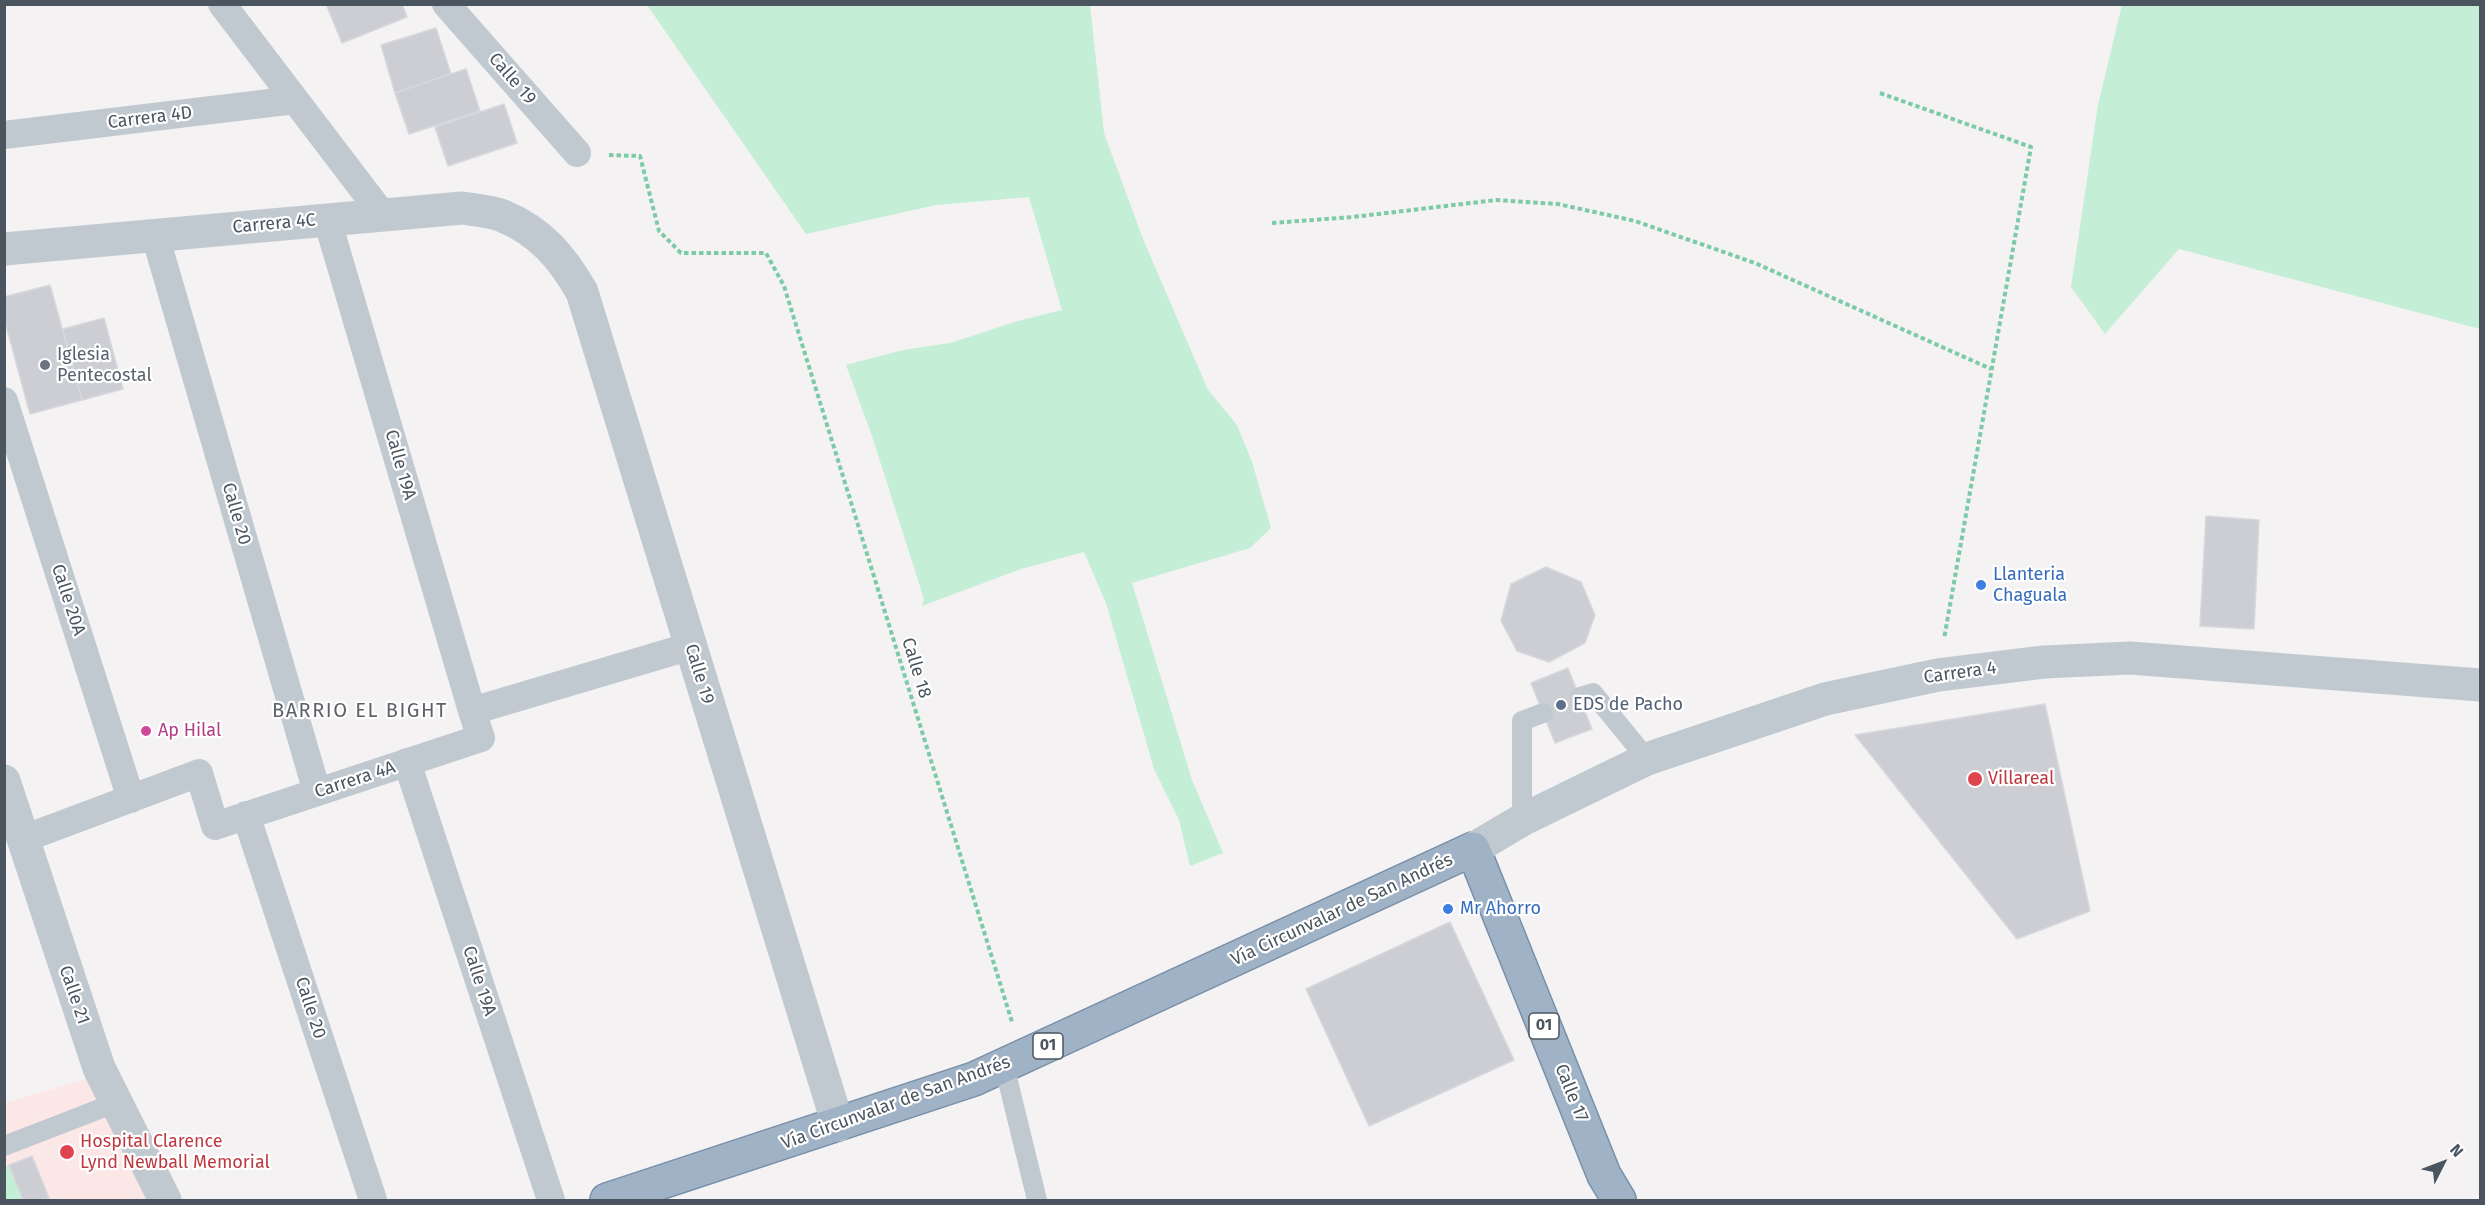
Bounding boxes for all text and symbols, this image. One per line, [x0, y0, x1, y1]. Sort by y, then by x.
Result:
street label: Calle 19 [484, 49, 540, 109]
street label: Carrera 4D [107, 102, 193, 134]
street label: Carrera 4C [232, 210, 316, 238]
place label: Iglesia Pentecostal [57, 344, 152, 386]
marker: Iglesia Pentecostal [38, 358, 52, 372]
street label: Calle 19A [380, 427, 420, 503]
street label: Calle 20 [217, 481, 255, 547]
street label: Calle 20A [46, 562, 90, 638]
place label: Llanteria Chaguala [1993, 564, 2067, 606]
marker: Llanteria Chaguala [1974, 578, 1988, 592]
street label: Calle 18 [897, 635, 935, 701]
street label: Calle 19 [680, 641, 718, 707]
street label: Carrera 4 [1922, 657, 1998, 689]
place label: EDS de Pacho [1573, 694, 1683, 716]
marker: EDS de Pacho [1554, 698, 1568, 712]
district label: BARRIO EL BIGHT [272, 699, 448, 723]
place label: Ap Hilal [158, 720, 221, 742]
marker: Ap Hilal [139, 724, 153, 738]
street label: Carrera 4A [312, 757, 398, 803]
place label: Villareal [1988, 768, 2054, 790]
marker: Villareal [1966, 770, 1984, 788]
street label: Vía Circunvalar de San Andrés [1228, 849, 1456, 971]
place label: Mr Ahorro [1460, 898, 1541, 920]
marker: Mr Ahorro [1441, 902, 1455, 916]
street label: Calle 19A [458, 943, 500, 1019]
street label: Calle 21 [54, 963, 94, 1027]
street label: Calle 20 [290, 974, 330, 1042]
road number: 01 [1529, 1013, 1559, 1039]
road number: 01 [1033, 1033, 1063, 1059]
street label: Vía Circunvalar de San Andrés [779, 1051, 1013, 1155]
street label: Calle 17 [1550, 1061, 1592, 1125]
place label: Hospital Clarence Lynd Newball Memorial [80, 1131, 270, 1174]
north arrow [2413, 1133, 2473, 1193]
text: N [2446, 1140, 2467, 1161]
marker: Hospital Clarence Lynd Newball Memorial [58, 1143, 76, 1161]

